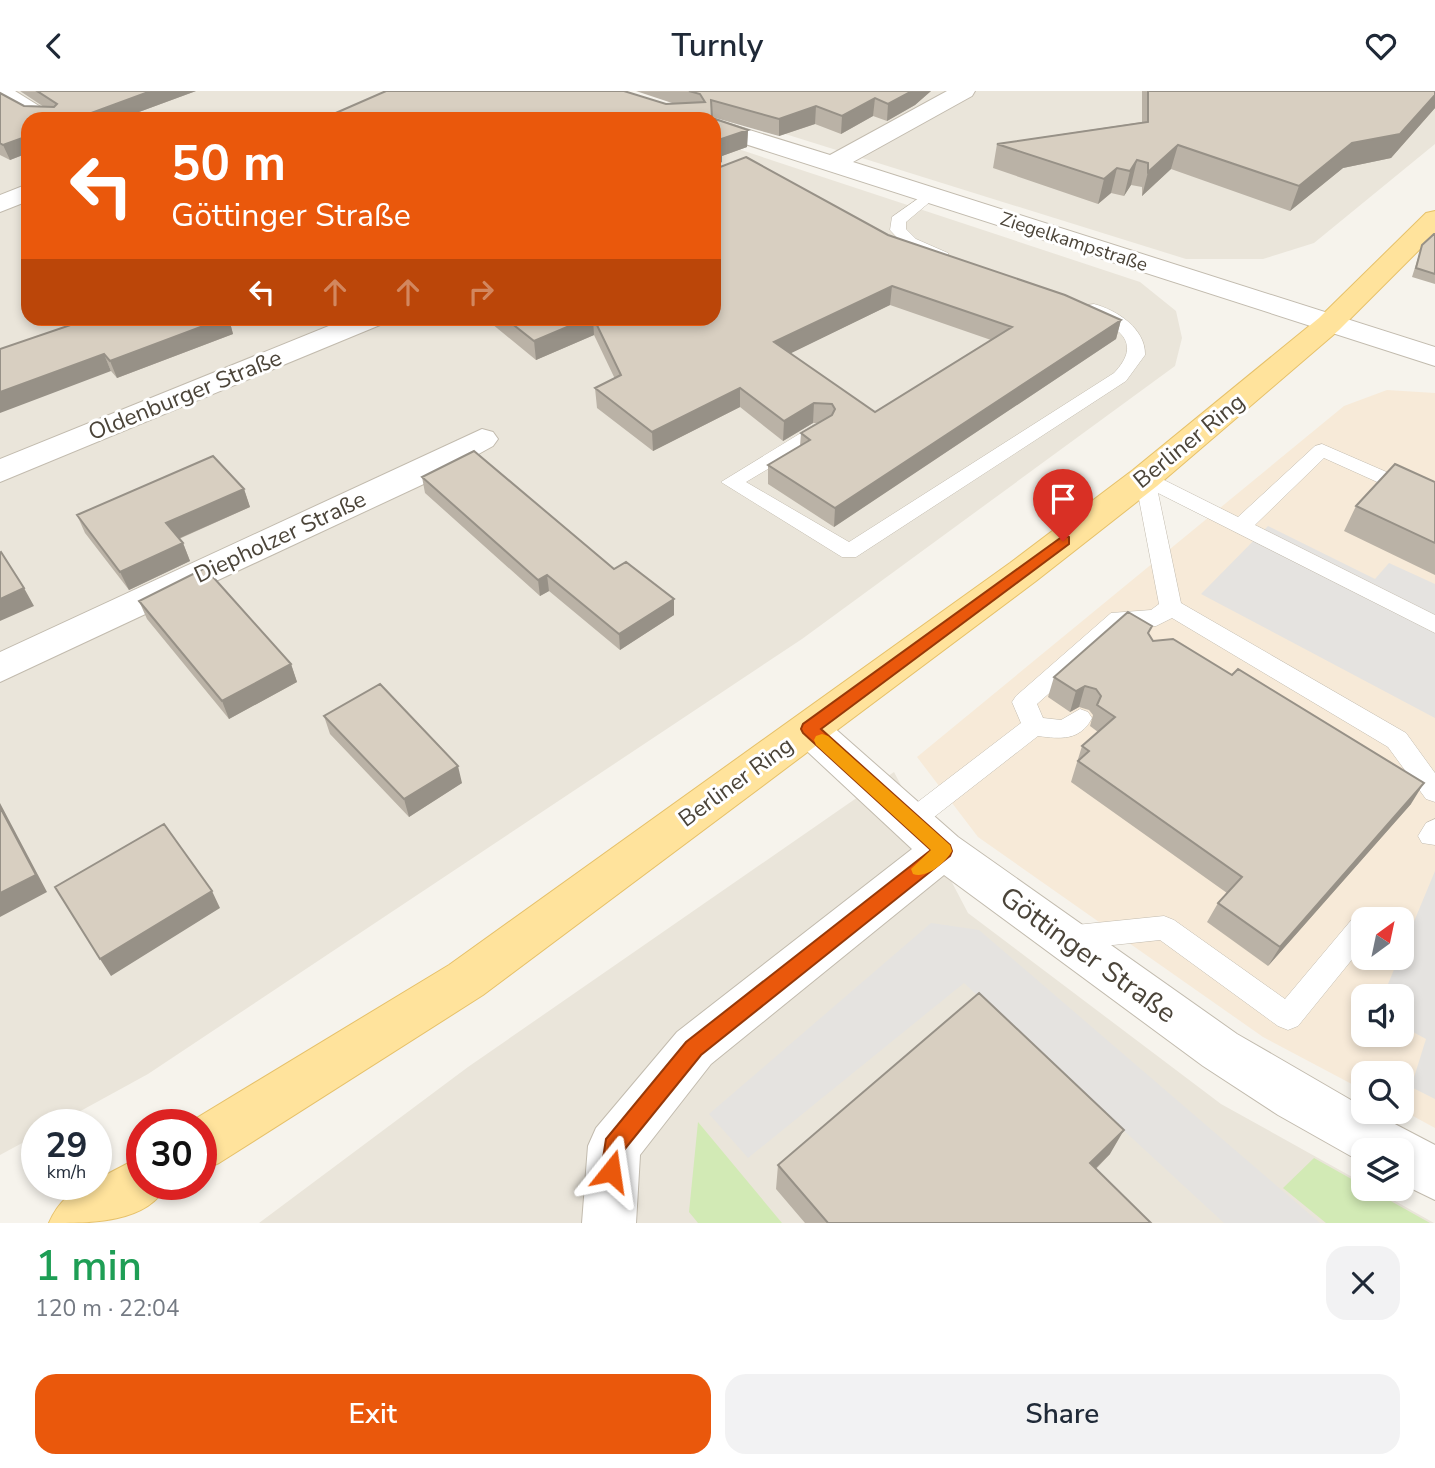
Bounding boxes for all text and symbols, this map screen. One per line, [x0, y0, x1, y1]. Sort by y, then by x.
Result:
text: Turnly [672, 24, 763, 67]
icon: back [35, 27, 73, 65]
icon: heart [1362, 27, 1400, 65]
text: 50 m [171, 130, 286, 197]
icon: left [56, 140, 147, 231]
text: Göttinger Straße [171, 194, 411, 237]
street label: Ziegelkampstraße [997, 206, 1151, 278]
icon: left [243, 273, 281, 311]
icon: ahead [316, 273, 354, 311]
icon: ahead [389, 273, 427, 311]
icon: right [462, 273, 500, 311]
street label: Oldenburger Straße [84, 342, 286, 448]
street label: Berliner Ring [1127, 387, 1251, 495]
pin [1033, 469, 1093, 541]
icon: arrive [1044, 480, 1082, 518]
street label: Diepholzer Straße [189, 484, 371, 590]
street label: Berliner Ring [672, 730, 800, 834]
street label: Göttinger Straße [992, 878, 1184, 1032]
north arrow [1351, 907, 1414, 969]
map controls [1351, 907, 1414, 1201]
button: sound [1351, 984, 1414, 1047]
button: search [1351, 1061, 1414, 1124]
speed limit sign: 30 [126, 1109, 217, 1200]
text: 29 [45, 1122, 88, 1169]
position arrow [574, 1134, 648, 1208]
button: layers [1351, 1138, 1414, 1201]
text: km/h [47, 1160, 86, 1184]
text: 1 min [35, 1238, 142, 1295]
button: close [1326, 1246, 1400, 1320]
text: 120 m · 22:04 [35, 1293, 180, 1324]
button: Exit [35, 1374, 711, 1454]
button: Share [725, 1374, 1400, 1454]

